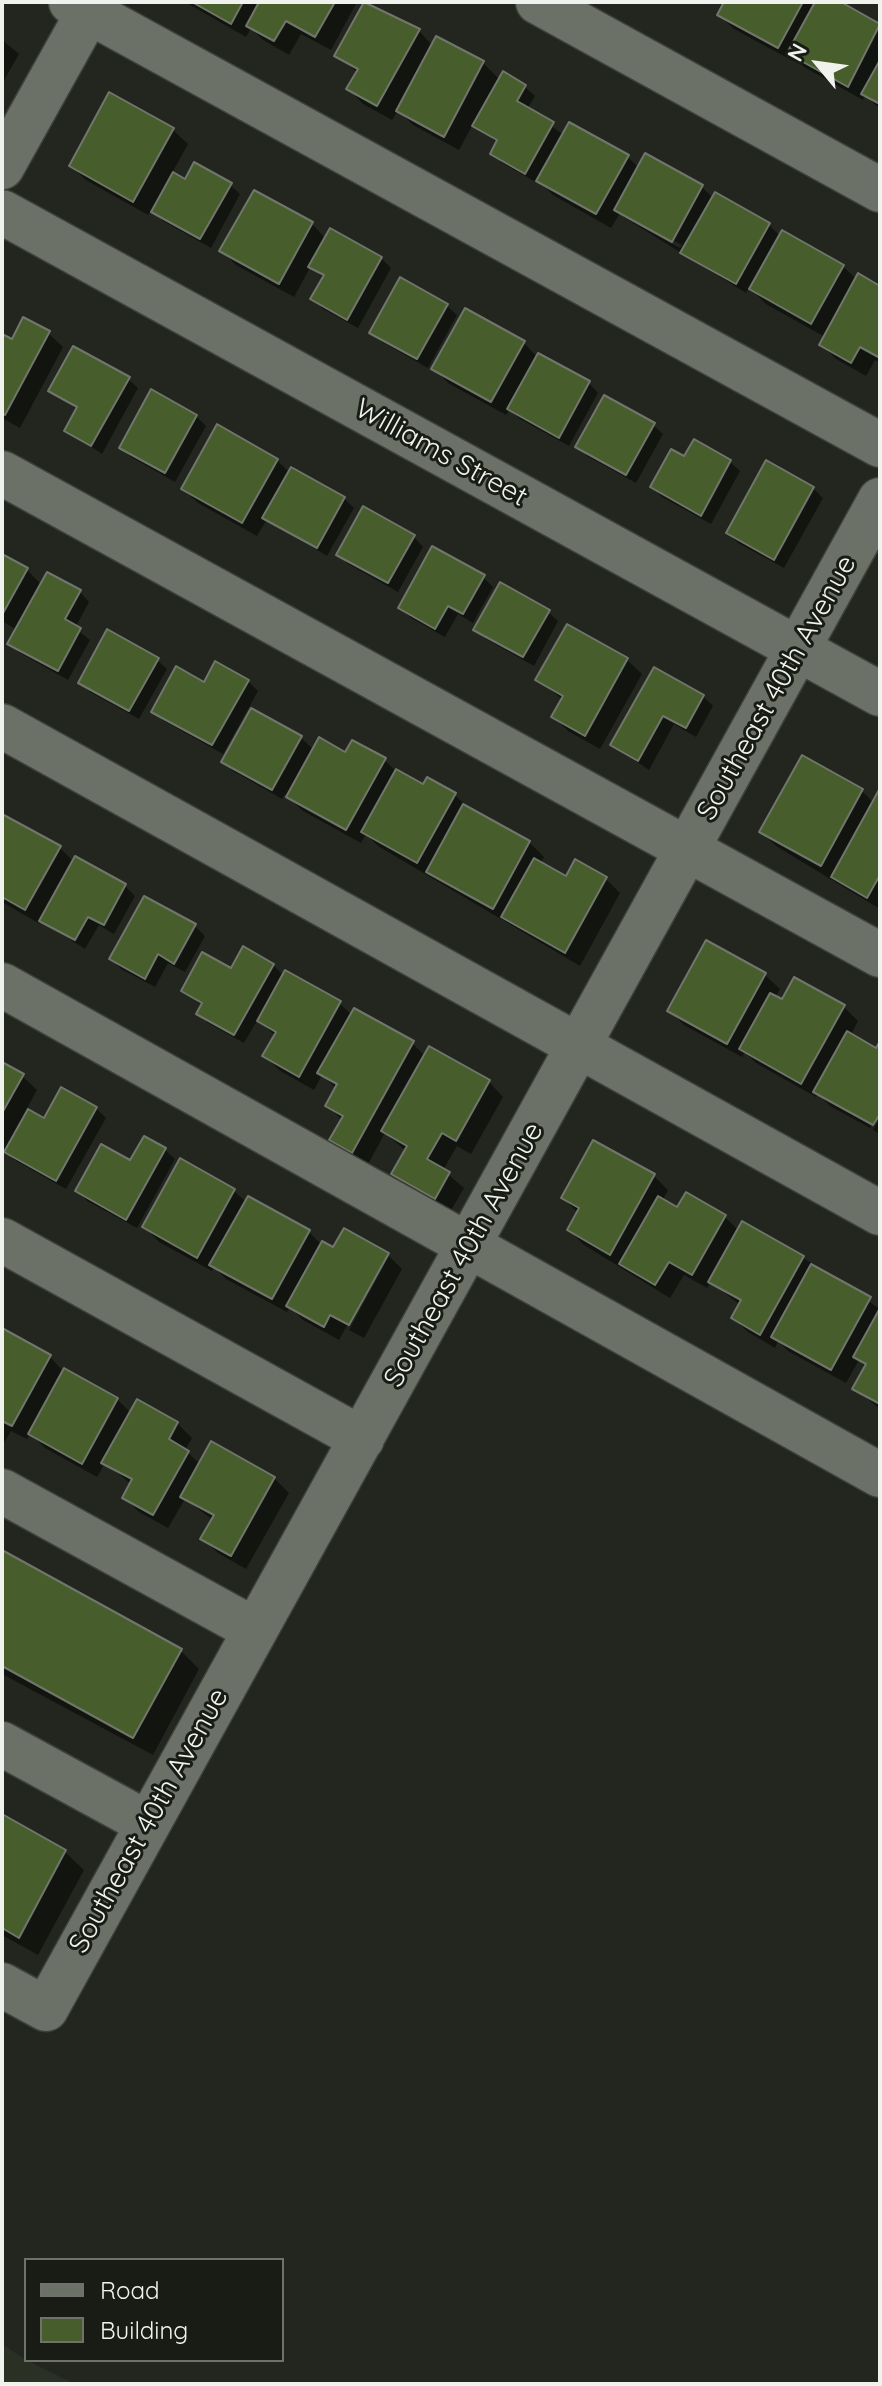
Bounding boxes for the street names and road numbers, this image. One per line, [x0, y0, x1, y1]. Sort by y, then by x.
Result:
street label: Williams Street [349, 392, 533, 514]
street label: Southeast 40th Avenue [690, 550, 864, 826]
street label: Southeast 40th Avenue [377, 1117, 551, 1393]
street label: Southeast 40th Avenue [62, 1683, 236, 1959]

